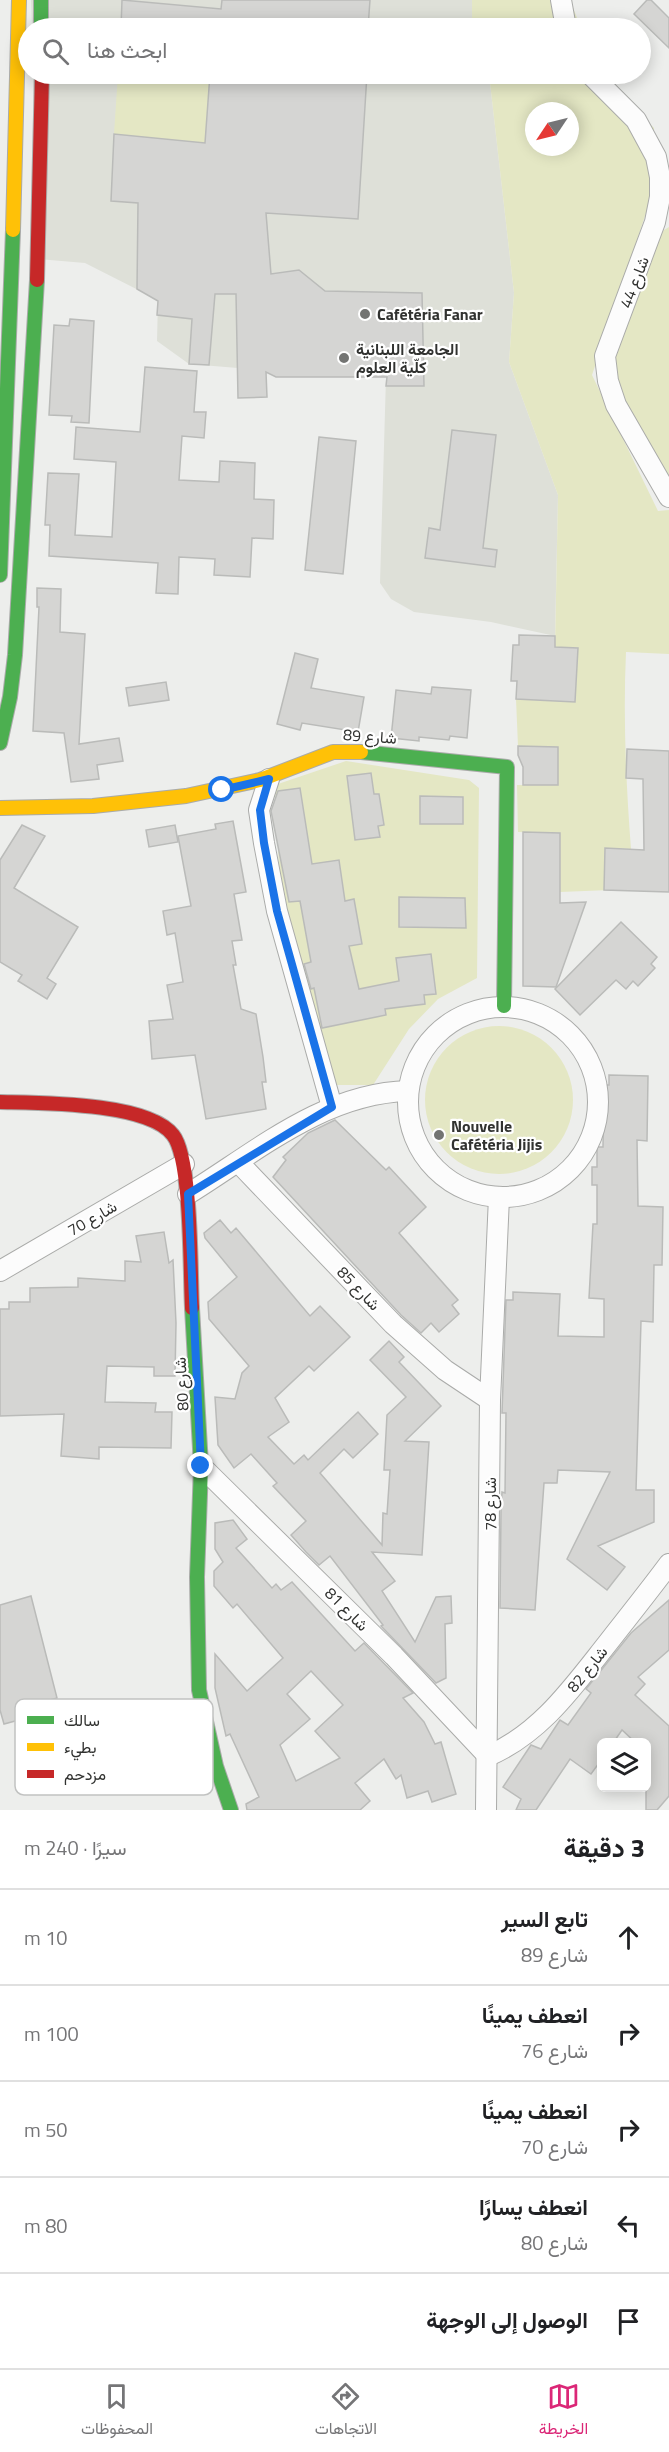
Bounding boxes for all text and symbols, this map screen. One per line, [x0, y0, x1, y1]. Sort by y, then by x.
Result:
search box [18, 18, 651, 84]
text: ابحث هنا [87, 33, 167, 67]
icon: search [39, 35, 72, 68]
north arrow [525, 102, 579, 156]
street label: شارع 44 [613, 253, 655, 311]
place label: Cafétéria Fanar [377, 302, 483, 326]
marker: Cafétéria Fanar [358, 307, 372, 321]
place label: الجامعة اللبنانية كلّية العلوم [356, 337, 459, 379]
marker: الجامعة اللبنانية كلّية العلوم [337, 351, 351, 365]
street label: شارع 89 [342, 722, 398, 750]
route start [208, 776, 234, 802]
place label: Nouvelle Cafétéria Jijis [451, 1114, 542, 1156]
marker: Nouvelle Cafétéria Jijis [432, 1128, 446, 1142]
street label: شارع 70 [63, 1194, 121, 1242]
street label: شارع 85 [332, 1260, 386, 1316]
street label: شارع 80 [168, 1357, 194, 1411]
route end [187, 1452, 213, 1478]
street label: شارع 78 [478, 1477, 502, 1531]
street label: شارع 81 [320, 1582, 374, 1636]
street label: شارع 82 [561, 1641, 613, 1697]
legend [15, 1699, 213, 1795]
text: سالك [64, 1708, 100, 1732]
text: بطيء [64, 1735, 96, 1761]
map controls [597, 1738, 651, 1792]
button: layers [597, 1738, 651, 1792]
text: مزدحم [64, 1762, 106, 1786]
text: 3 دقيقة [563, 1828, 645, 1867]
text: سيرًا · 240 m [24, 1832, 127, 1863]
text: تابع السير [501, 1902, 588, 1936]
icon: ahead [612, 1921, 645, 1954]
text: 10 m [24, 1922, 68, 1953]
text: شارع 89 [521, 1939, 588, 1970]
text: انعطف يمينًا [482, 1998, 588, 2032]
icon: right [612, 2017, 645, 2050]
text: 100 m [24, 2018, 79, 2049]
text: شارع 76 [521, 2035, 588, 2066]
text: انعطف يمينًا [482, 2094, 588, 2128]
icon: right [612, 2113, 645, 2146]
text: 50 m [24, 2114, 68, 2145]
text: شارع 70 [521, 2131, 588, 2162]
text: انعطف يسارًا [479, 2190, 588, 2224]
icon: left [612, 2209, 645, 2242]
text: 80 m [24, 2210, 68, 2241]
text: شارع 80 [521, 2227, 588, 2258]
text: الوصول إلى الوجهة [426, 2303, 588, 2337]
icon: arrive [612, 2305, 645, 2338]
tab: المحفوظات [81, 2380, 153, 2443]
tab: الاتجاهات [315, 2380, 377, 2443]
tab: الخريطة [539, 2380, 588, 2443]

